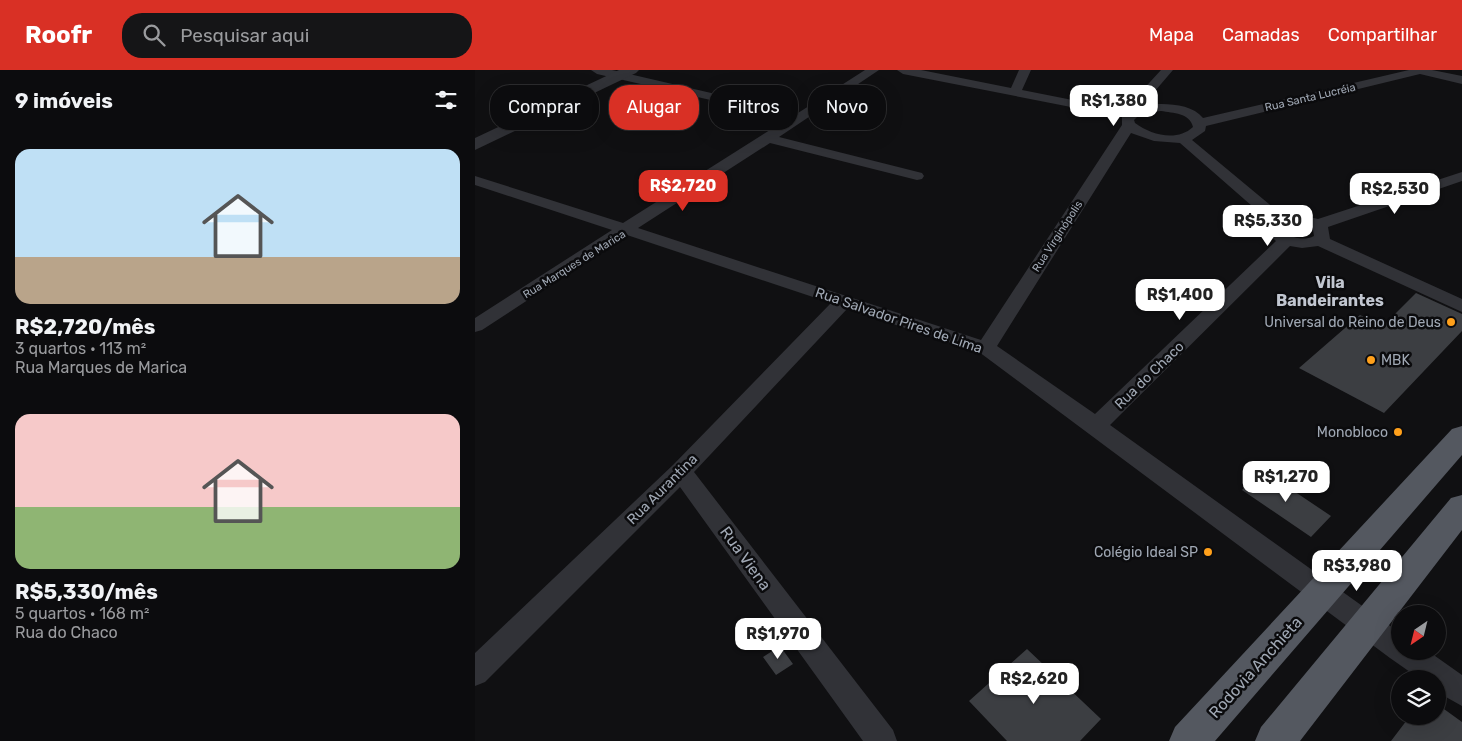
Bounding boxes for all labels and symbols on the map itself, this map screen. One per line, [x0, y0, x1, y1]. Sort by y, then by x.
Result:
street label: Rua Santa Lucréia [1263, 81, 1357, 114]
pin: R$1,380 [1068, 85, 1160, 127]
pin: R$2,720 [637, 170, 729, 212]
pin: R$2,530 [1349, 172, 1441, 215]
street label: Rua Virginópolis [1030, 198, 1085, 274]
pin: R$5,330 [1222, 204, 1314, 247]
street label: Rua Marques de Marica [521, 228, 628, 301]
district label: Vila Bandeirantes [1276, 273, 1384, 310]
pin: R$1,400 [1134, 278, 1226, 321]
street label: Rua Salvador Pires de Lima [813, 284, 985, 357]
place label: Universal do Reino de Deus [1264, 314, 1441, 331]
marker: Universal do Reino de Deus [1445, 316, 1457, 328]
street label: Rua do Chaco [1111, 338, 1188, 413]
place label: MBK [1381, 352, 1410, 369]
marker: MBK [1365, 354, 1377, 366]
place label: Monobloco [1317, 424, 1388, 441]
marker: Monobloco [1392, 426, 1404, 438]
street label: Rua Aurantina [624, 451, 701, 528]
pin: R$1,270 [1240, 460, 1332, 503]
street label: Rua Viena [716, 523, 775, 594]
place label: Colégio Ideal SP [1094, 544, 1198, 561]
marker: Colégio Ideal SP [1202, 546, 1214, 558]
pin: R$3,980 [1311, 550, 1403, 592]
north arrow [1391, 605, 1446, 660]
street label: Rodovia Anchieta [1205, 613, 1306, 722]
pin: R$1,970 [732, 618, 824, 660]
pin: R$2,620 [988, 662, 1080, 705]

